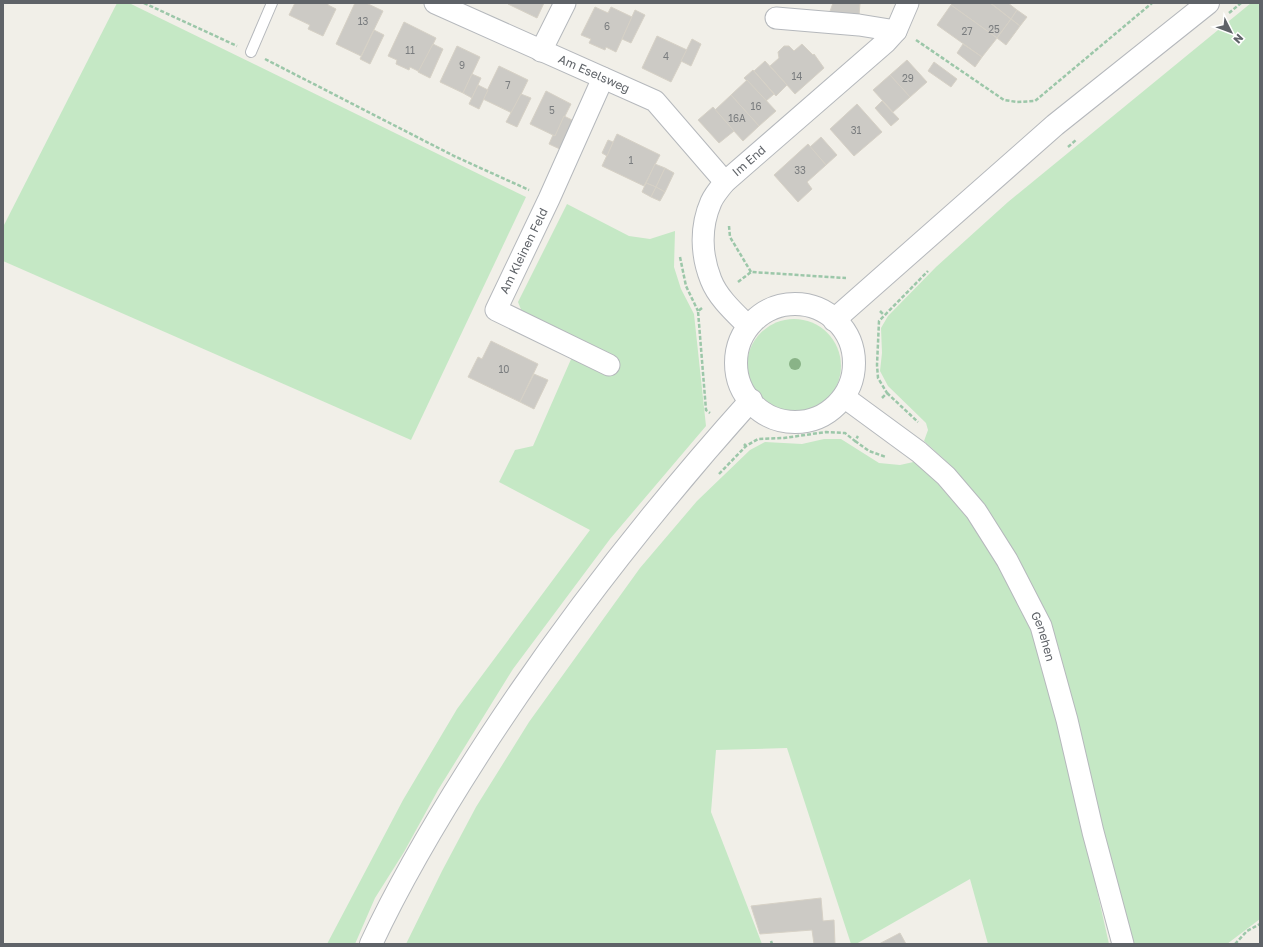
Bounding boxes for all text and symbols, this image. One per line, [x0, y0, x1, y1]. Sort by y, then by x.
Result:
north arrow [1211, 12, 1251, 52]
house number: 13 [358, 15, 368, 27]
house number: 6 [604, 20, 610, 32]
house number: 25 [988, 23, 1000, 35]
house number: 27 [961, 25, 973, 37]
text: N [1231, 32, 1246, 46]
house number: 11 [405, 44, 415, 56]
house number: 4 [663, 50, 669, 62]
street label: Am Eselsweg [556, 51, 632, 96]
house number: 9 [459, 59, 465, 71]
house number: 14 [792, 70, 802, 82]
house number: 29 [902, 72, 914, 84]
house number: 7 [505, 79, 511, 91]
house number: 16 [751, 100, 761, 112]
house number: 5 [549, 104, 555, 116]
house number: 16A [728, 112, 746, 124]
house number: 31 [851, 124, 861, 136]
street label: Im End [729, 142, 769, 179]
house number: 1 [629, 154, 634, 166]
house number: 33 [794, 164, 806, 176]
street label: Am Kleinen Feld [496, 205, 551, 296]
house number: 10 [498, 363, 510, 375]
street label: Genehen [1028, 609, 1058, 663]

